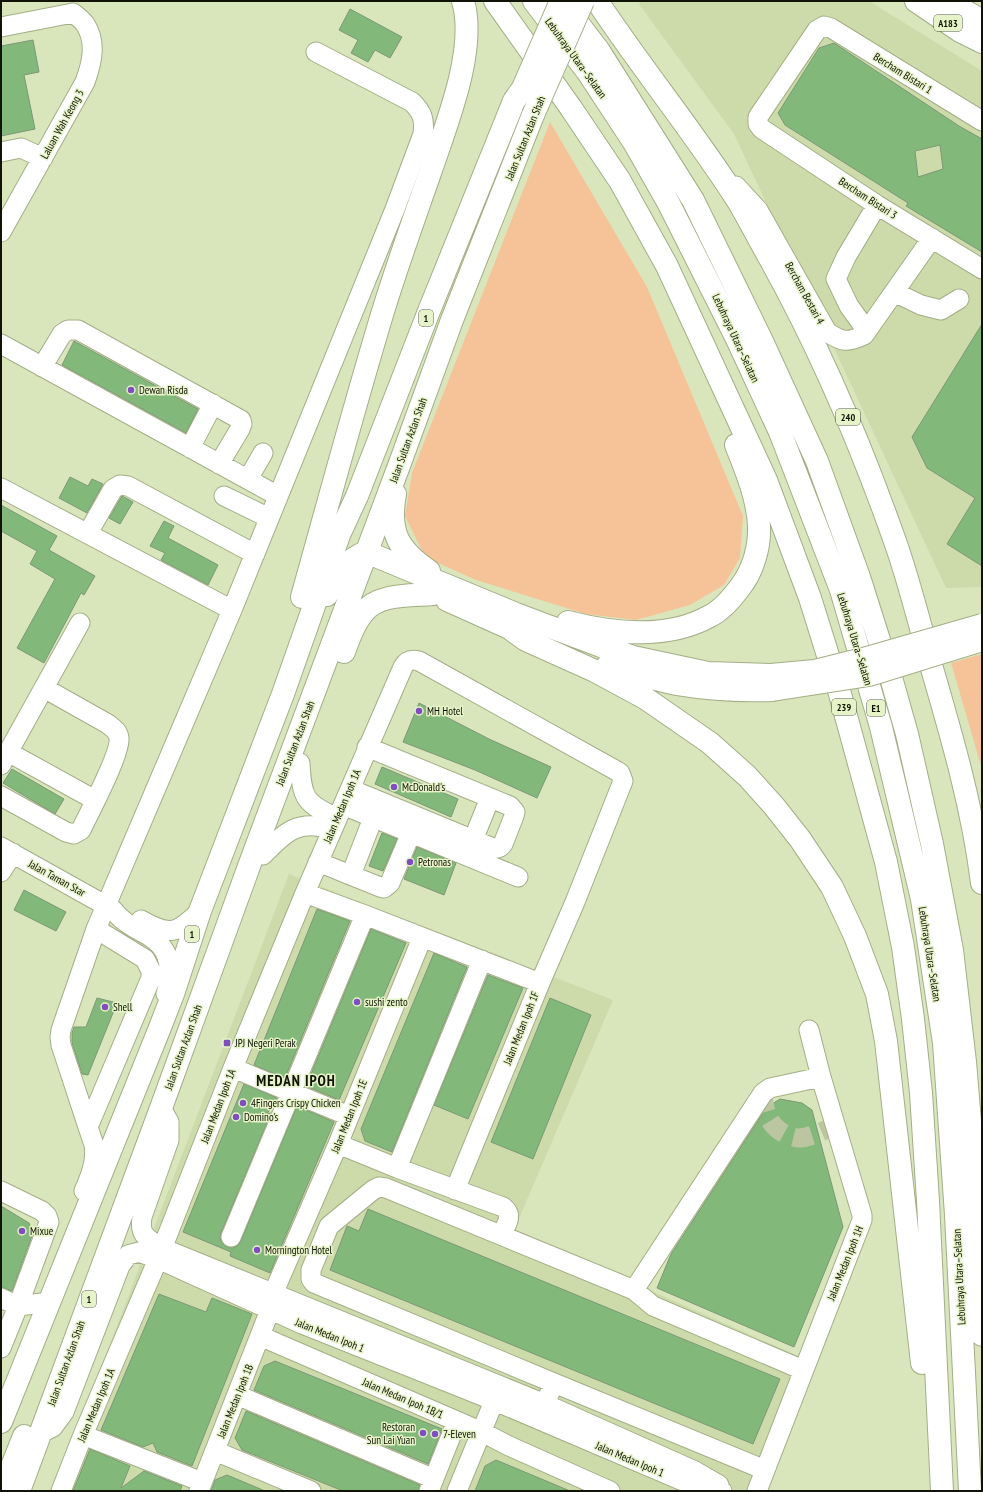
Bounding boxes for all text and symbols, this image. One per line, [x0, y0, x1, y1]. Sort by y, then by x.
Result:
street label: Lebuhraya Utara–Selatan [542, 15, 610, 101]
road number: A183 [934, 15, 962, 31]
street label: Bercham Bistari 1 [871, 49, 935, 97]
street label: Laluan Wah Keong 3 [37, 87, 87, 161]
street label: Jalan Sultan Azlan Shah [501, 94, 548, 183]
street label: Bercham Bistari 3 [836, 174, 900, 222]
street label: Bercham Bestari 4 [782, 259, 828, 327]
street label: Lebuhraya Utara–Selatan [709, 291, 763, 385]
road number: 1 [419, 310, 433, 326]
place label: Dewan Risda [139, 383, 188, 397]
marker: Dewan Risda [126, 385, 136, 395]
street label: Jalan Sultan Azlan Shah [386, 395, 430, 485]
road number: 240 [836, 409, 860, 425]
street label: Lebuhraya Utara–Selatan [834, 591, 876, 687]
street label: Jalan Sultan Azlan Shah [272, 699, 318, 788]
road number: 239 [832, 699, 856, 715]
road number: E1 [867, 700, 885, 716]
place label: MH Hotel [427, 704, 463, 718]
marker: MH Hotel [414, 706, 424, 716]
street label: Jalan Medan Ipoh 1A [320, 766, 364, 846]
place label: McDonald's [402, 780, 445, 794]
marker: McDonald's [389, 782, 399, 792]
place label: Petronas [418, 855, 451, 869]
street label: Jalan Taman Star [25, 856, 88, 899]
marker: Petronas [405, 857, 415, 867]
street label: Lebuhraya Utara–Selatan [916, 905, 944, 1003]
road number: 1 [185, 926, 199, 942]
street label: Jalan Medan Ipoh 1F [500, 989, 542, 1068]
place label: sushi zento [365, 995, 408, 1009]
marker: sushi zento [352, 997, 362, 1007]
place label: Shell [113, 1000, 133, 1014]
marker: Shell [100, 1002, 110, 1012]
street label: Jalan Sultan Azlan Shah [161, 1002, 205, 1092]
place label: JPJ Negeri Perak [234, 1036, 297, 1050]
marker: JPJ Negeri Perak [222, 1038, 232, 1048]
street label: Jalan Medan Ipoh 1A [197, 1066, 239, 1146]
district label: MEDAN IPOH [256, 1071, 336, 1090]
street label: Jalan Medan Ipoh 1E [328, 1077, 370, 1156]
place label: 4Fingers Crispy Chicken [251, 1096, 341, 1110]
marker: 4Fingers Crispy Chicken [238, 1098, 248, 1108]
place label: Domino's [244, 1110, 279, 1124]
marker: Domino's [231, 1112, 241, 1122]
place label: Mixue [30, 1224, 54, 1238]
street label: Jalan Medan Ipoh 1H [823, 1224, 866, 1303]
marker: Mixue [17, 1226, 27, 1236]
street label: Lebuhraya Utara–Selatan [949, 1228, 969, 1325]
place label: Mornington Hotel [265, 1243, 333, 1257]
marker: Mornington Hotel [252, 1245, 262, 1255]
road number: 1 [82, 1291, 96, 1307]
street label: Jalan Medan Ipoh 1 [292, 1314, 367, 1355]
street label: Jalan Sultan Azlan Shah [44, 1318, 88, 1408]
street label: Jalan Medan Ipoh 1B [213, 1362, 256, 1441]
street label: Jalan Medan Ipoh 1A [74, 1365, 118, 1445]
street label: Jalan Medan Ipoh 1B/1 [359, 1374, 446, 1421]
place label: Restoran Sun Lai Yuan [367, 1420, 415, 1447]
place label: 7-Eleven [443, 1427, 476, 1441]
marker: Restoran Sun Lai Yuan [418, 1428, 428, 1438]
marker: 7-Eleven [430, 1429, 440, 1439]
street label: Jalan Medan Ipoh 1 [593, 1438, 666, 1480]

